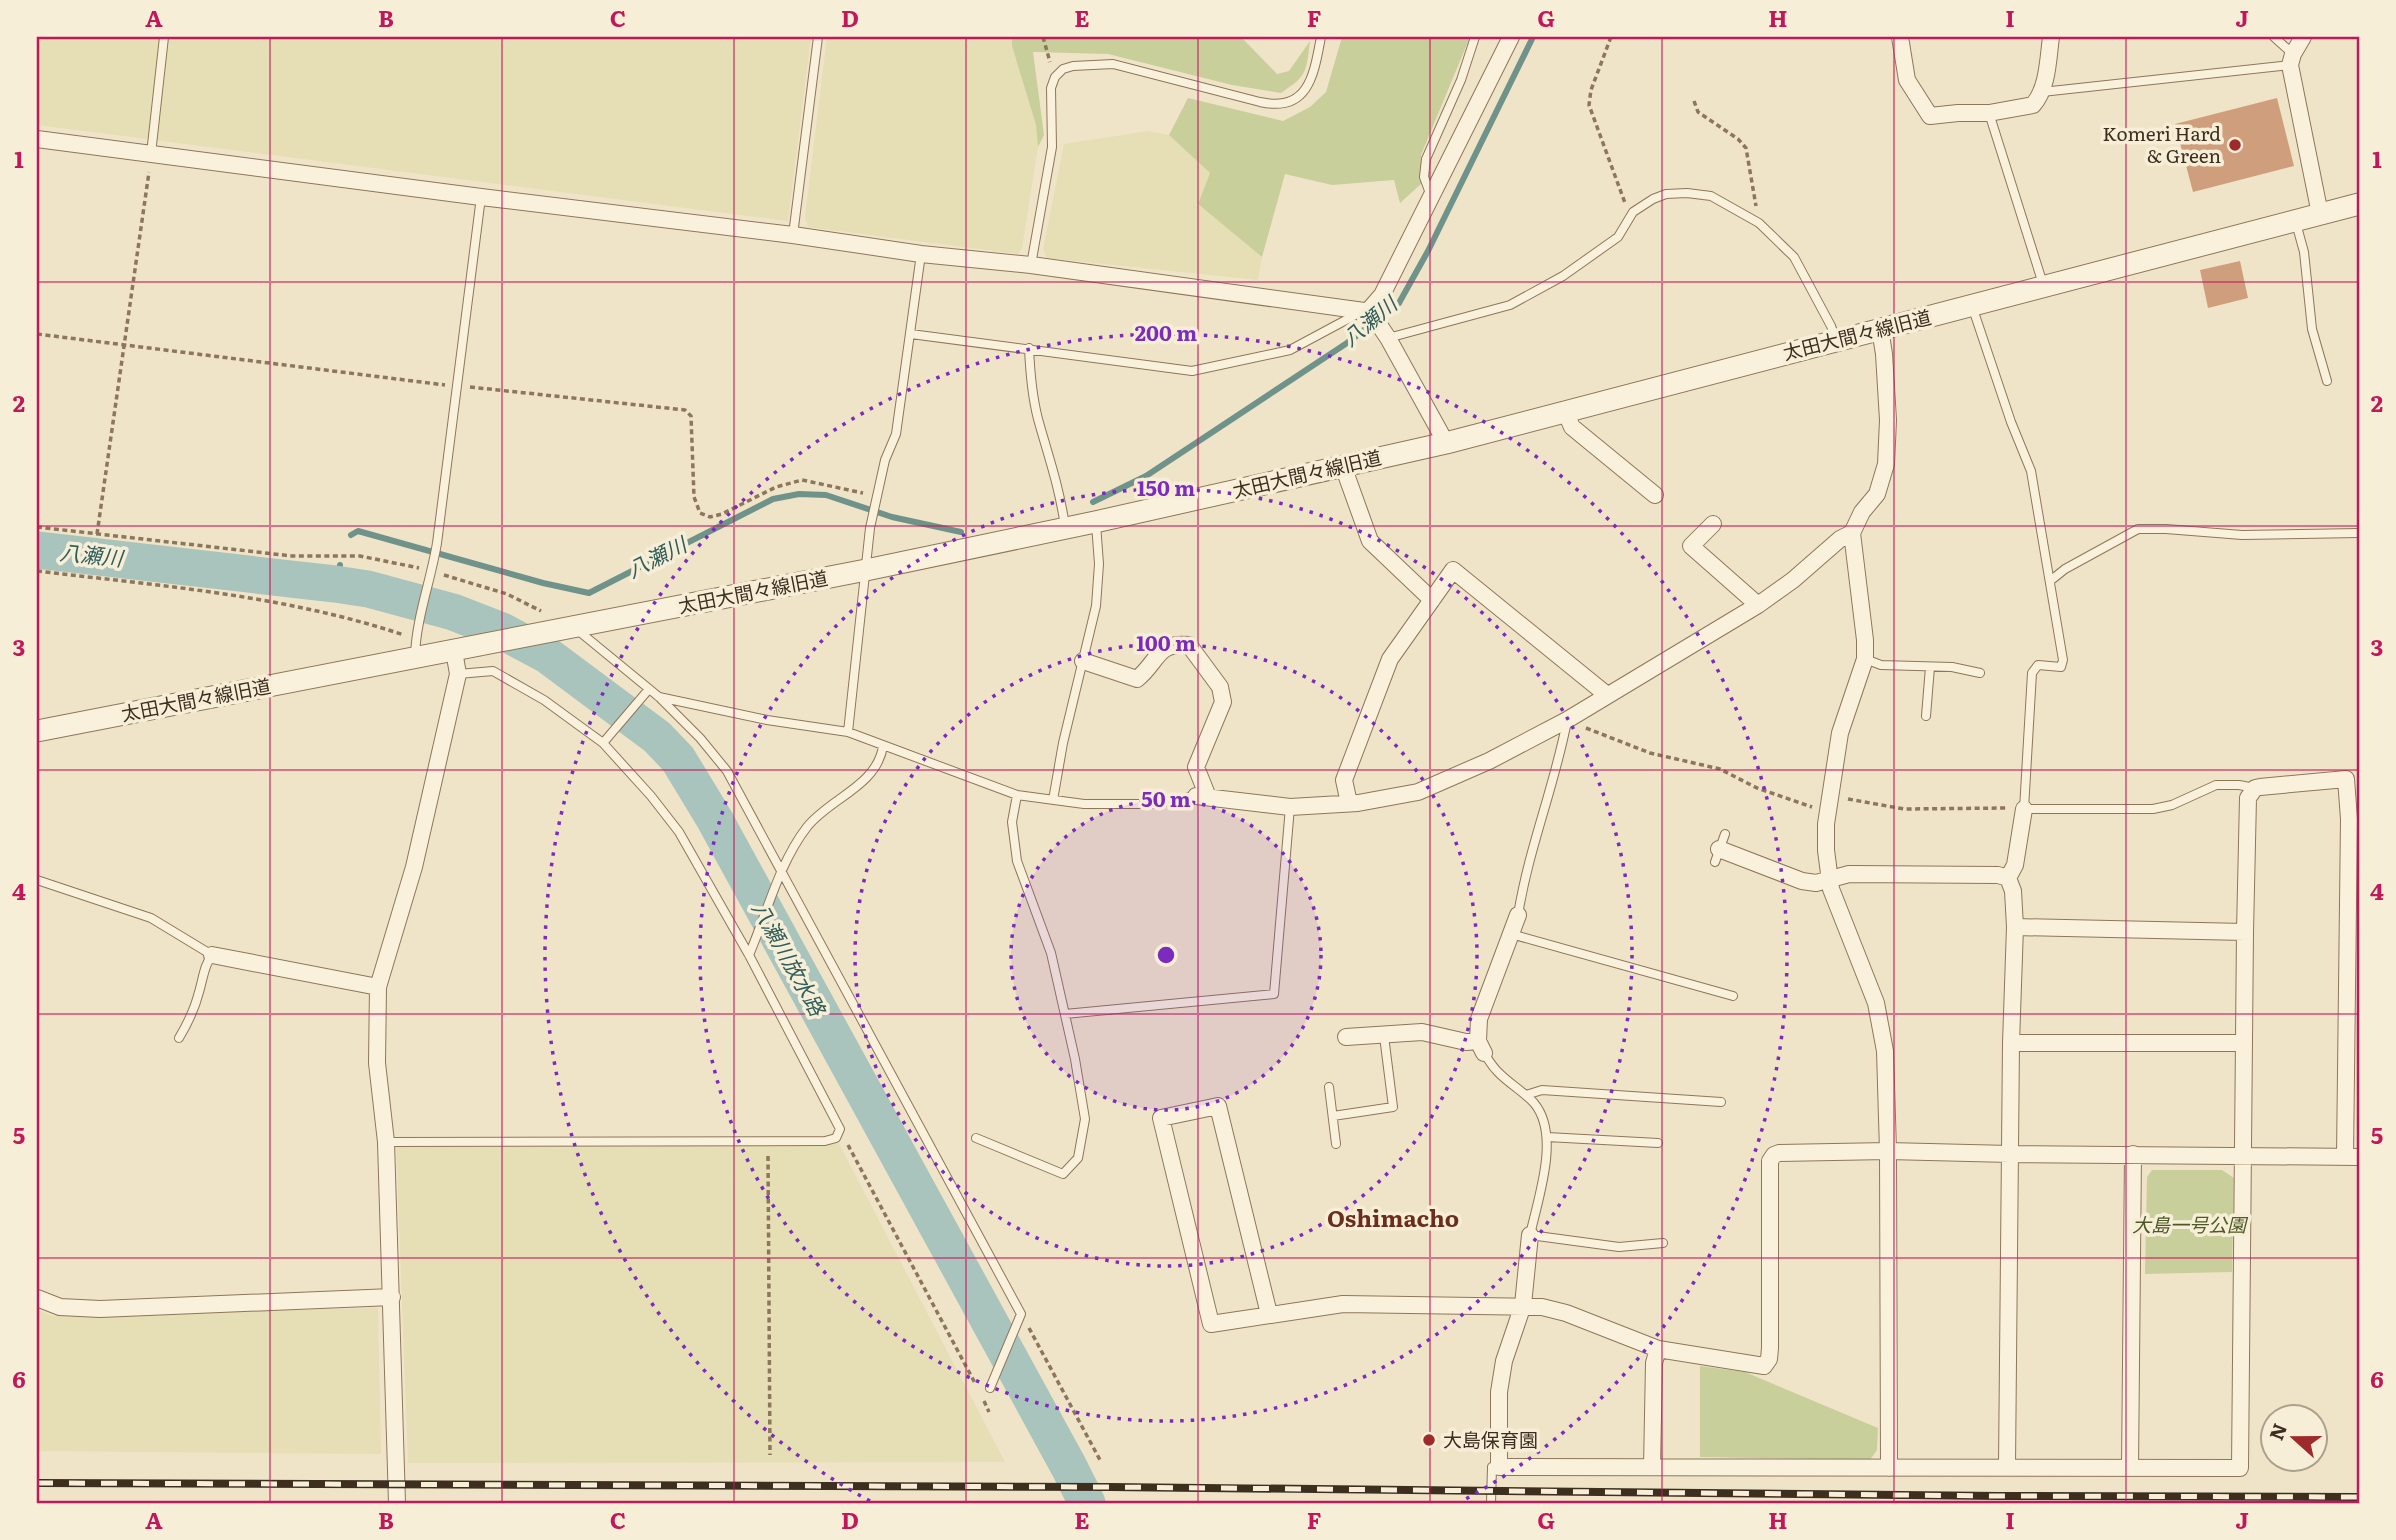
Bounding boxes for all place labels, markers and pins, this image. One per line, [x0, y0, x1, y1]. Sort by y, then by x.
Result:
place label: Komeri Hard & Green [2103, 119, 2221, 169]
marker: Komeri Hard & Green [2227, 137, 2243, 153]
centre of rings [1154, 943, 1178, 967]
place label: 大島保育園 [1443, 1425, 1538, 1453]
marker: 大島保育園 [1421, 1432, 1437, 1448]

